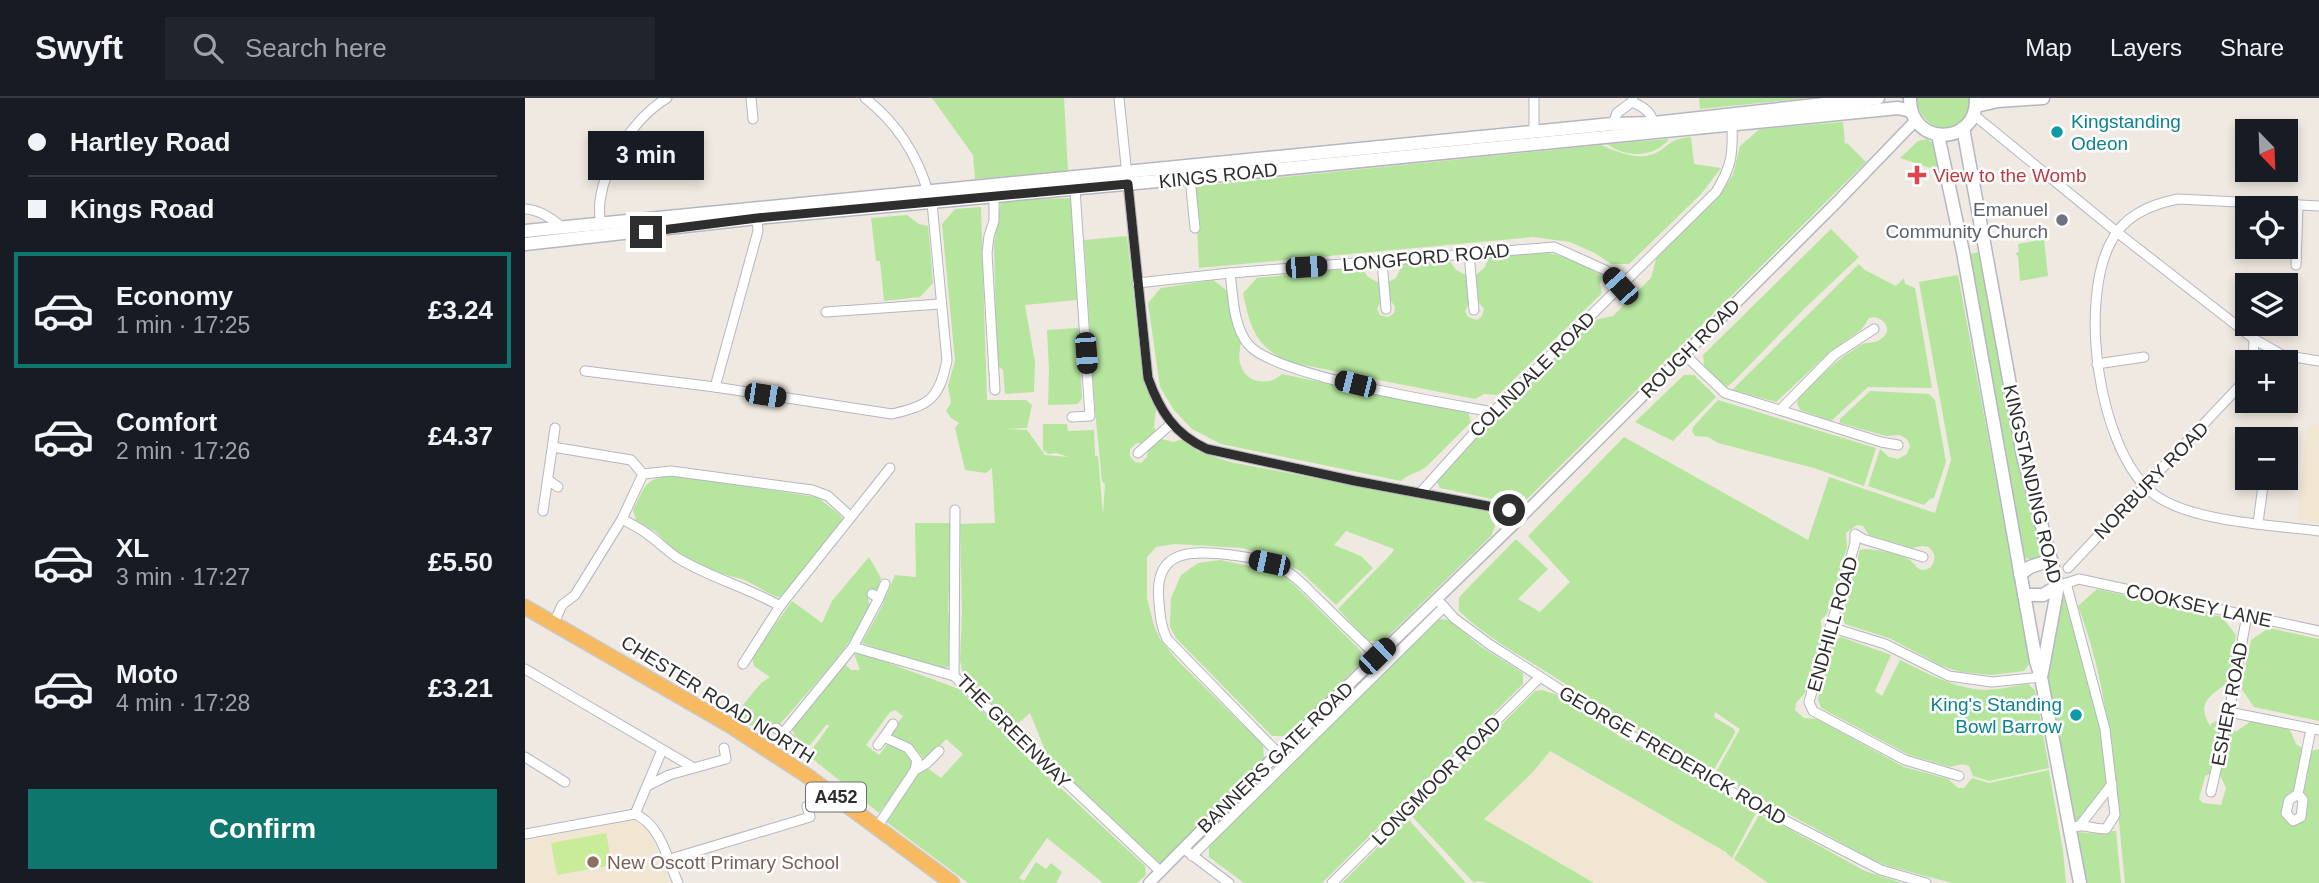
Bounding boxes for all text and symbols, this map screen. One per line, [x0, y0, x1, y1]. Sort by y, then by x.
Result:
search box [165, 17, 655, 80]
text: Swyft [35, 29, 123, 66]
icon: search [189, 29, 227, 67]
text: Search here [245, 33, 387, 63]
text: Map [2025, 34, 2072, 61]
text: Layers [2110, 34, 2182, 61]
text: Share [2220, 34, 2284, 61]
place label: Kingstanding Odeon [2071, 111, 2181, 154]
north arrow [2235, 119, 2298, 182]
map controls [2235, 119, 2298, 490]
marker: Kingstanding Odeon [2049, 124, 2065, 140]
text: Hartley Road [70, 127, 230, 157]
callout: 3 min [588, 130, 704, 180]
text: 3 min [616, 142, 676, 168]
street label: KINGS ROAD [1158, 159, 1278, 192]
marker: View to the Womb [1907, 165, 1927, 185]
place label: View to the Womb [1933, 165, 2086, 186]
text: Kings Road [70, 194, 214, 224]
button: locate [2235, 196, 2298, 259]
place label: Emanuel Community Church [1885, 199, 2048, 242]
marker: Emanuel Community Church [2054, 212, 2070, 228]
route end [630, 216, 662, 248]
street label: LONGFORD ROAD [1342, 240, 1511, 275]
car [1285, 255, 1328, 279]
car [1599, 263, 1642, 309]
button: layers [2235, 273, 2298, 336]
icon: car [32, 279, 95, 342]
text: Economy [116, 281, 233, 311]
text: £3.24 [428, 295, 493, 325]
street label: ROUGH ROAD [1637, 295, 1744, 402]
street label: COLINDALE ROAD [1466, 308, 1599, 441]
text: 1 min · 17:25 [116, 312, 250, 338]
car [1075, 331, 1098, 375]
button: + [2235, 350, 2298, 413]
car [1333, 369, 1378, 399]
car [743, 381, 788, 409]
street label: KINGSTANDING ROAD [1999, 383, 2066, 586]
icon: car [32, 405, 95, 468]
text: Comfort [116, 407, 217, 437]
street label: NORBURY ROAD [2090, 417, 2213, 543]
text: £4.37 [428, 421, 493, 451]
button: − [2235, 427, 2298, 490]
text: 2 min · 17:26 [116, 438, 250, 464]
route start [1493, 494, 1525, 526]
icon: car [32, 531, 95, 594]
text: XL [116, 533, 149, 563]
text: £5.50 [428, 547, 493, 577]
car [1247, 548, 1292, 578]
street label: ENDHILL ROAD [1803, 554, 1862, 694]
text: 3 min · 17:27 [116, 564, 250, 590]
street label: COOKSEY LANE [2124, 580, 2274, 631]
street label: CHESTER ROAD NORTH [617, 631, 818, 768]
car [1355, 634, 1400, 678]
street label: ESHER ROAD [2207, 640, 2252, 768]
icon: car [32, 657, 95, 720]
text: Moto [116, 659, 178, 689]
street label: THE GREENWAY [952, 670, 1075, 793]
text: £3.21 [428, 673, 493, 703]
street label: BANNERS GATE ROAD [1193, 678, 1357, 837]
street label: GEORGE FREDERICK ROAD [1555, 682, 1790, 829]
text: 4 min · 17:28 [116, 690, 250, 716]
place label: King's Standing Bowl Barrow [1931, 694, 2062, 737]
marker: King's Standing Bowl Barrow [2068, 707, 2084, 723]
street label: LONGMOOR ROAD [1368, 712, 1505, 849]
road number: A452 [806, 782, 866, 812]
button: Confirm [28, 789, 497, 869]
place label: New Oscott Primary School [607, 852, 839, 873]
marker: New Oscott Primary School [585, 854, 601, 870]

